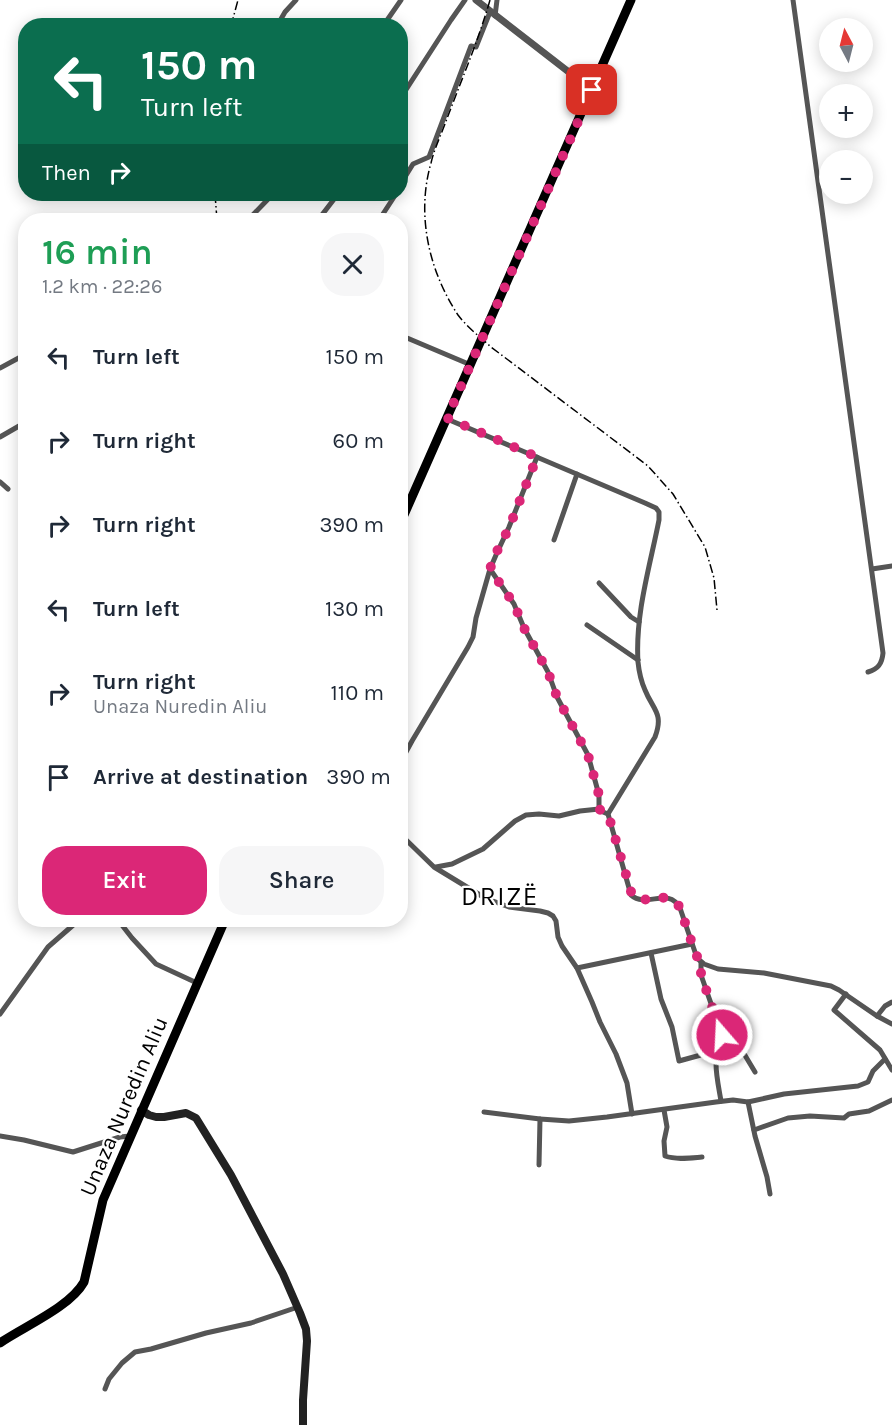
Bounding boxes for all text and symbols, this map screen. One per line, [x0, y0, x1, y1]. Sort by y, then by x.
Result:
north arrow [819, 18, 873, 72]
map controls [819, 18, 873, 204]
text: 150 m [141, 40, 257, 90]
icon: left [42, 42, 120, 120]
pin [566, 64, 617, 115]
icon: arrive [575, 73, 608, 106]
button: + [819, 84, 873, 138]
text: Turn left [141, 91, 242, 123]
button: − [819, 150, 873, 204]
icon: right [103, 156, 136, 189]
text: Then [42, 160, 91, 186]
text: 16 min [42, 231, 153, 273]
button: close [321, 233, 384, 296]
text: 1.2 km · 22:26 [42, 275, 162, 298]
icon: left [42, 341, 75, 374]
text: Turn left [93, 344, 180, 370]
text: 150 m [325, 344, 384, 370]
icon: right [42, 425, 75, 458]
text: Turn right [93, 428, 196, 454]
text: 60 m [333, 428, 384, 454]
icon: right [42, 509, 75, 542]
text: Turn right [93, 512, 196, 538]
text: 390 m [319, 512, 384, 538]
icon: left [42, 593, 75, 626]
text: Turn left [93, 596, 180, 622]
text: 130 m [325, 596, 384, 622]
text: Turn right [93, 669, 196, 695]
icon: right [42, 677, 75, 710]
text: 110 m [331, 680, 384, 706]
text: Unaza Nuredin Aliu [93, 695, 267, 718]
icon: arrive [42, 761, 75, 794]
text: Arrive at destination [93, 764, 308, 790]
text: 390 m [326, 764, 391, 790]
button: Exit [42, 846, 207, 915]
button: Share [219, 846, 384, 915]
district label: DRIZË [461, 881, 539, 912]
position arrow [690, 1003, 754, 1067]
street label: Unaza Nuredin Aliu [74, 1013, 173, 1200]

